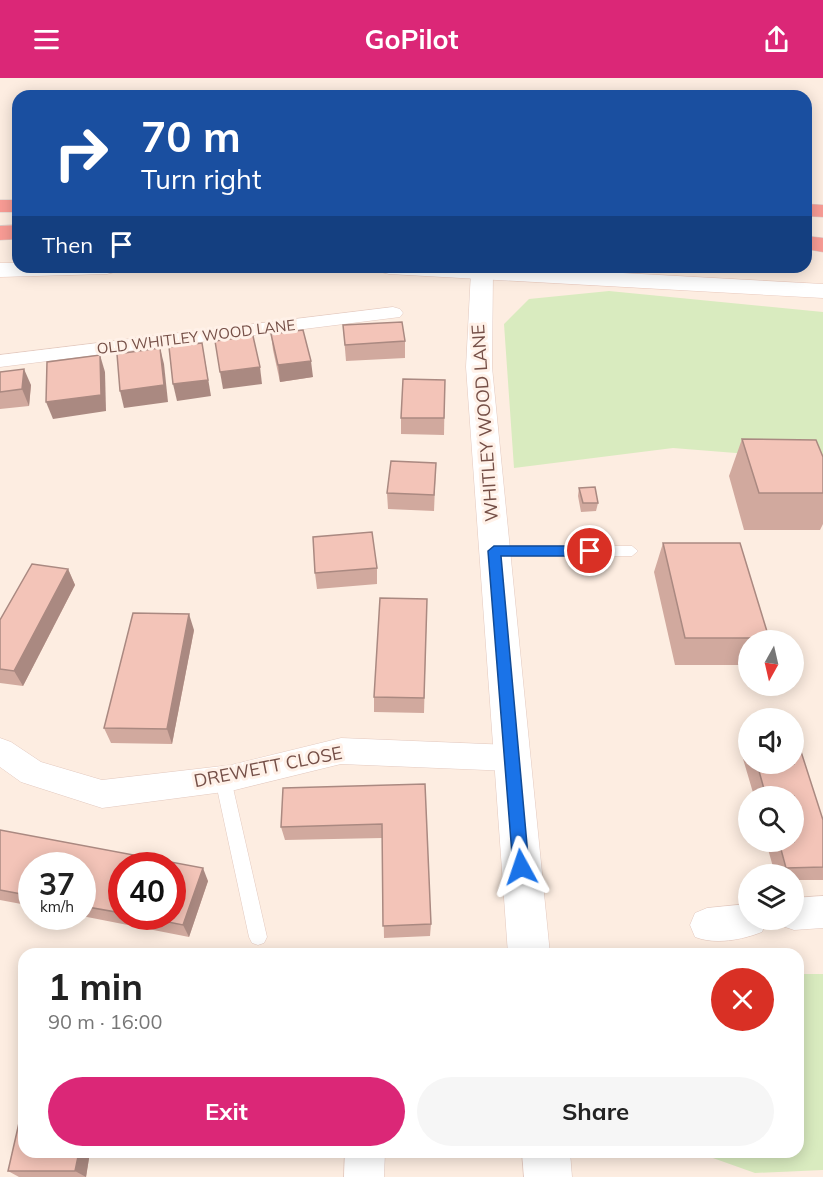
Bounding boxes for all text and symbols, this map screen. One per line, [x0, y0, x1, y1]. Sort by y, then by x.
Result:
text: GoPilot [364, 22, 459, 56]
icon: menu [30, 23, 63, 56]
icon: share [760, 23, 793, 56]
text: 70 m [141, 110, 241, 163]
icon: right [42, 114, 120, 192]
text: Turn right [141, 162, 261, 196]
icon: arrive [105, 228, 138, 261]
text: Then [42, 231, 93, 259]
street label: OLD WHITLEY WOOD LANE [96, 315, 296, 358]
street label: WHITLEY WOOD LANE [466, 324, 503, 522]
pin [564, 525, 615, 576]
icon: arrive [573, 534, 606, 567]
north arrow [738, 630, 804, 696]
map controls [738, 630, 804, 930]
button: sound [738, 708, 804, 774]
street label: DREWETT CLOSE [192, 741, 344, 792]
button: search [738, 786, 804, 852]
position arrow [489, 835, 553, 899]
speed limit sign: 40 [108, 852, 186, 930]
button: layers [738, 864, 804, 930]
text: 37 [39, 865, 75, 903]
text: km/h [40, 897, 74, 916]
text: 1 min [48, 964, 143, 1009]
button: close [711, 968, 774, 1031]
text: 90 m · 16:00 [48, 1009, 162, 1034]
button: Exit [48, 1077, 405, 1146]
button: Share [417, 1077, 774, 1146]

